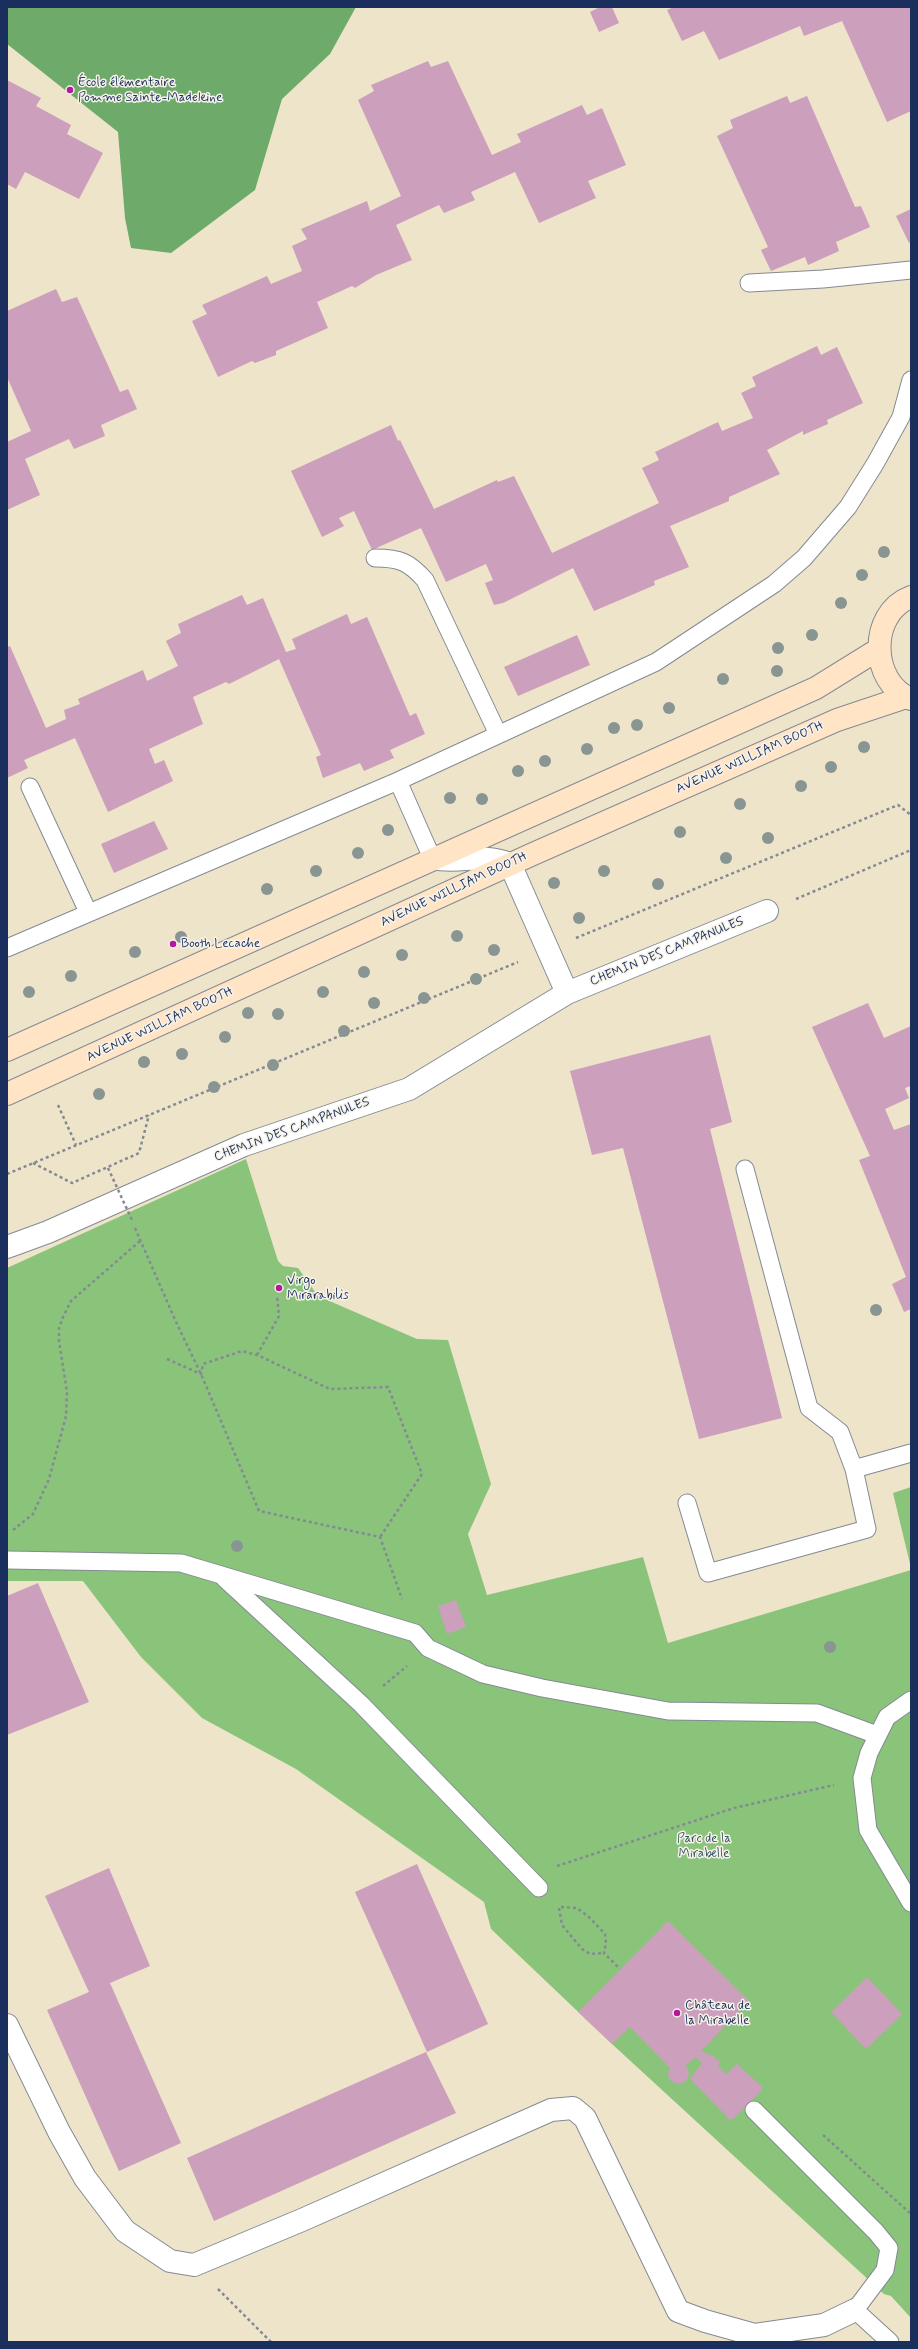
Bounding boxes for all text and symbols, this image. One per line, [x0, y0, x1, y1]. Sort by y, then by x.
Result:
place label: École élémentaire Pomme Sainte-Madeleine [78, 75, 222, 106]
marker: École élémentaire Pomme Sainte-Madeleine [65, 85, 75, 95]
street label: AVENUE WILLIAM BOOTH [674, 718, 826, 798]
street label: AVENUE WILLIAM BOOTH [378, 849, 530, 931]
street label: CHEMIN DES CAMPANULES [588, 914, 746, 990]
place label: Booth Lecache [181, 936, 260, 952]
marker: Booth Lecache [168, 939, 178, 949]
street label: AVENUE WILLIAM BOOTH [84, 984, 236, 1066]
street label: CHEMIN DES CAMPANULES [212, 1095, 372, 1165]
place label: Virgo Mirarabilis [287, 1273, 349, 1304]
marker: Virgo Mirarabilis [274, 1283, 284, 1293]
park label: Parc de la Mirabelle [677, 1831, 731, 1862]
place label: Château de la Mirabelle [685, 1998, 750, 2029]
marker: Château de la Mirabelle [672, 2008, 682, 2018]

